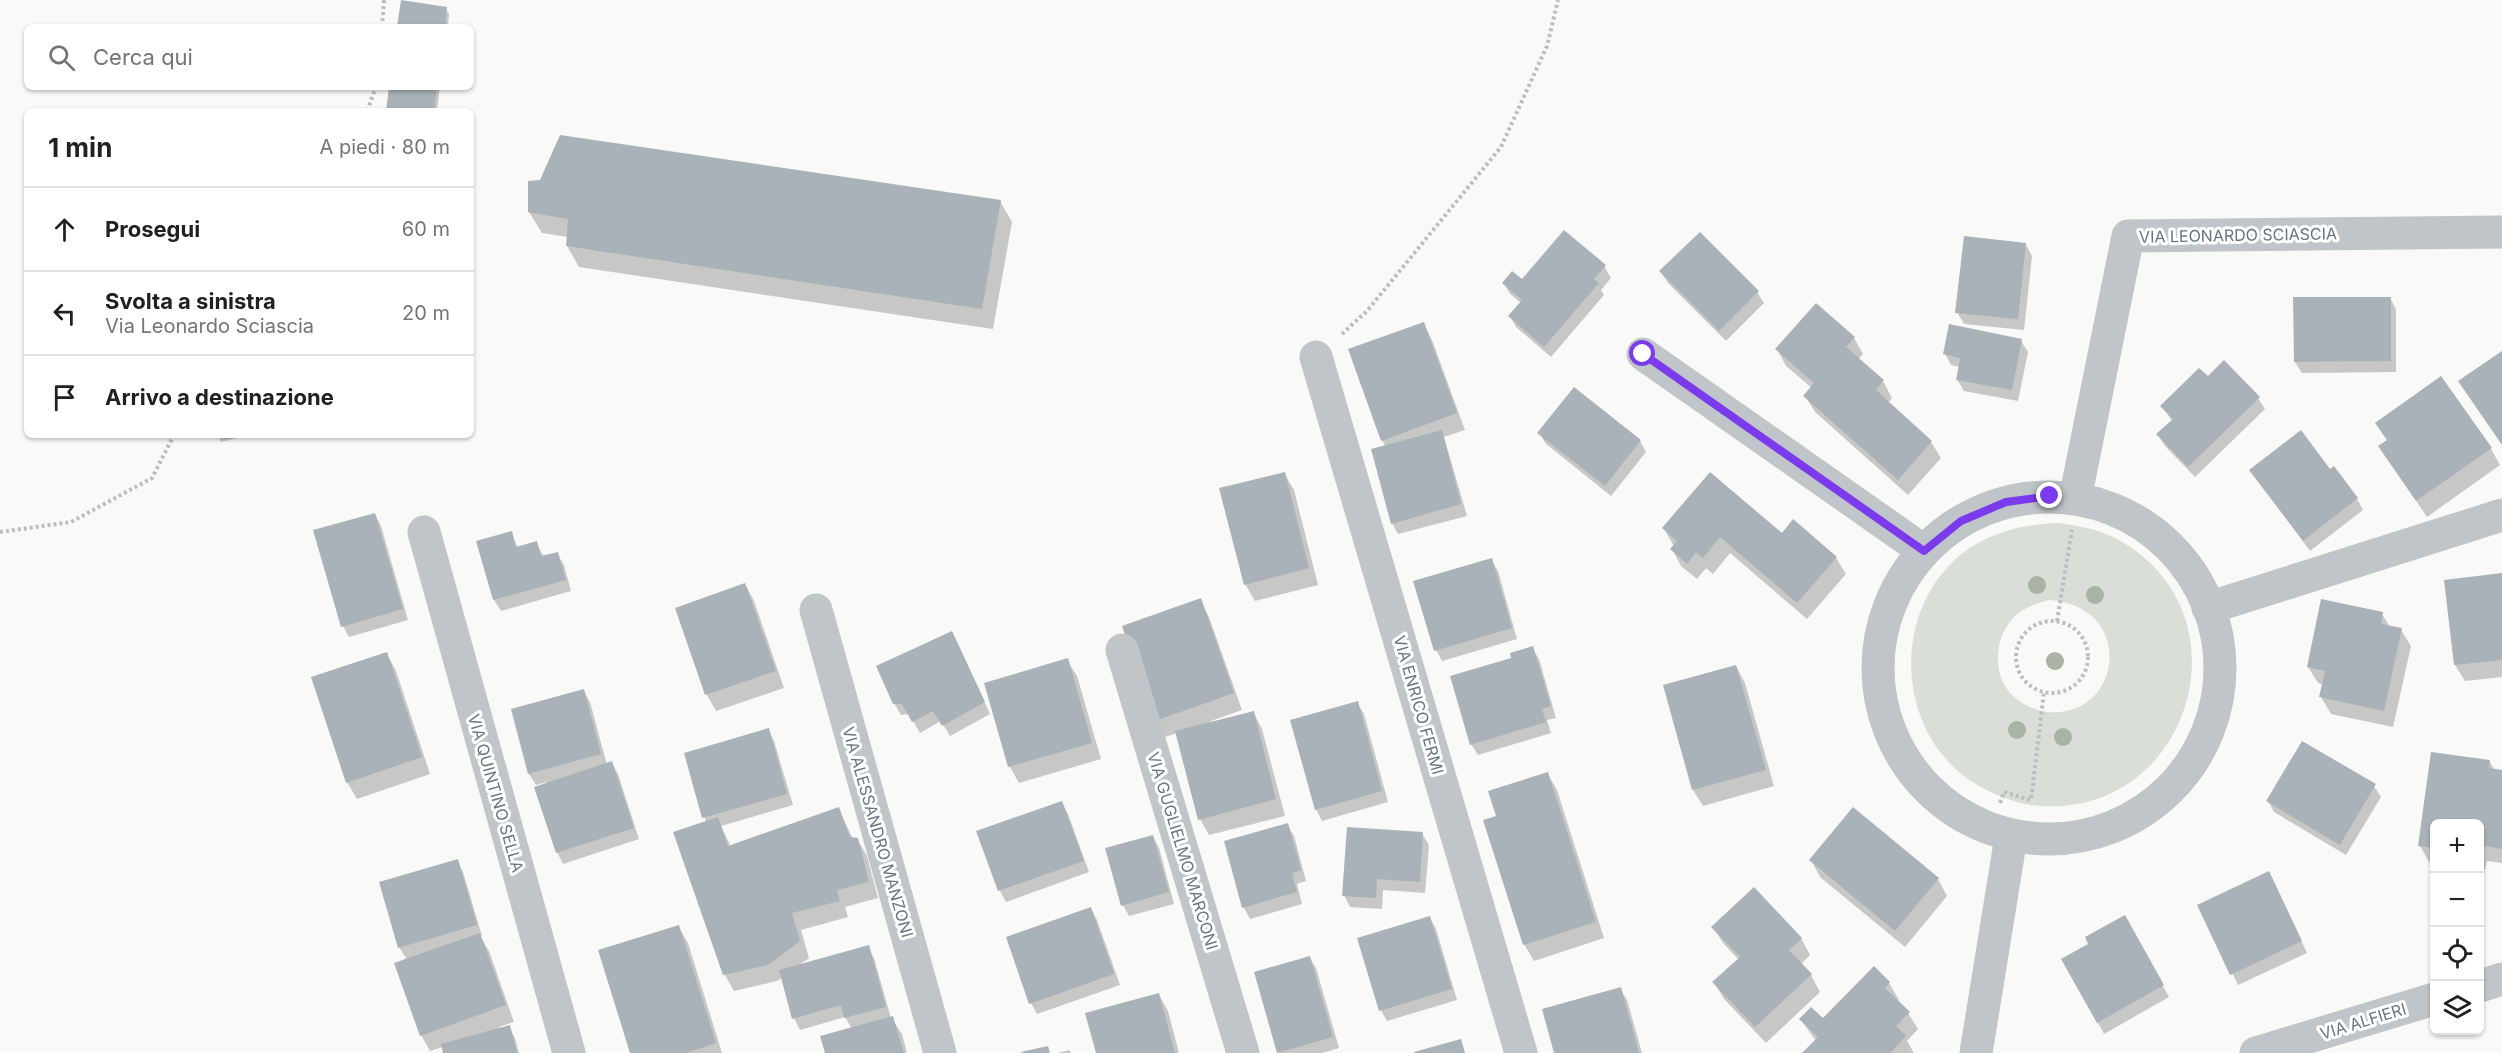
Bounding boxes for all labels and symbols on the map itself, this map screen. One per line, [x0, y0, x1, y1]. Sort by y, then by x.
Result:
street label: VIA LEONARDO SCIASCIA [2139, 223, 2337, 247]
route start [1629, 340, 1655, 366]
route end [2036, 482, 2062, 508]
street label: VIA ENRICO FERMI [1390, 633, 1448, 777]
street label: VIA QUINTINO SELLA [464, 712, 528, 874]
street label: VIA ALESSANDRO MANZONI [838, 724, 918, 940]
street label: VIA GUGLIELMO MARCONI [1143, 750, 1223, 952]
street label: VIA ALFIERI [2318, 998, 2408, 1044]

